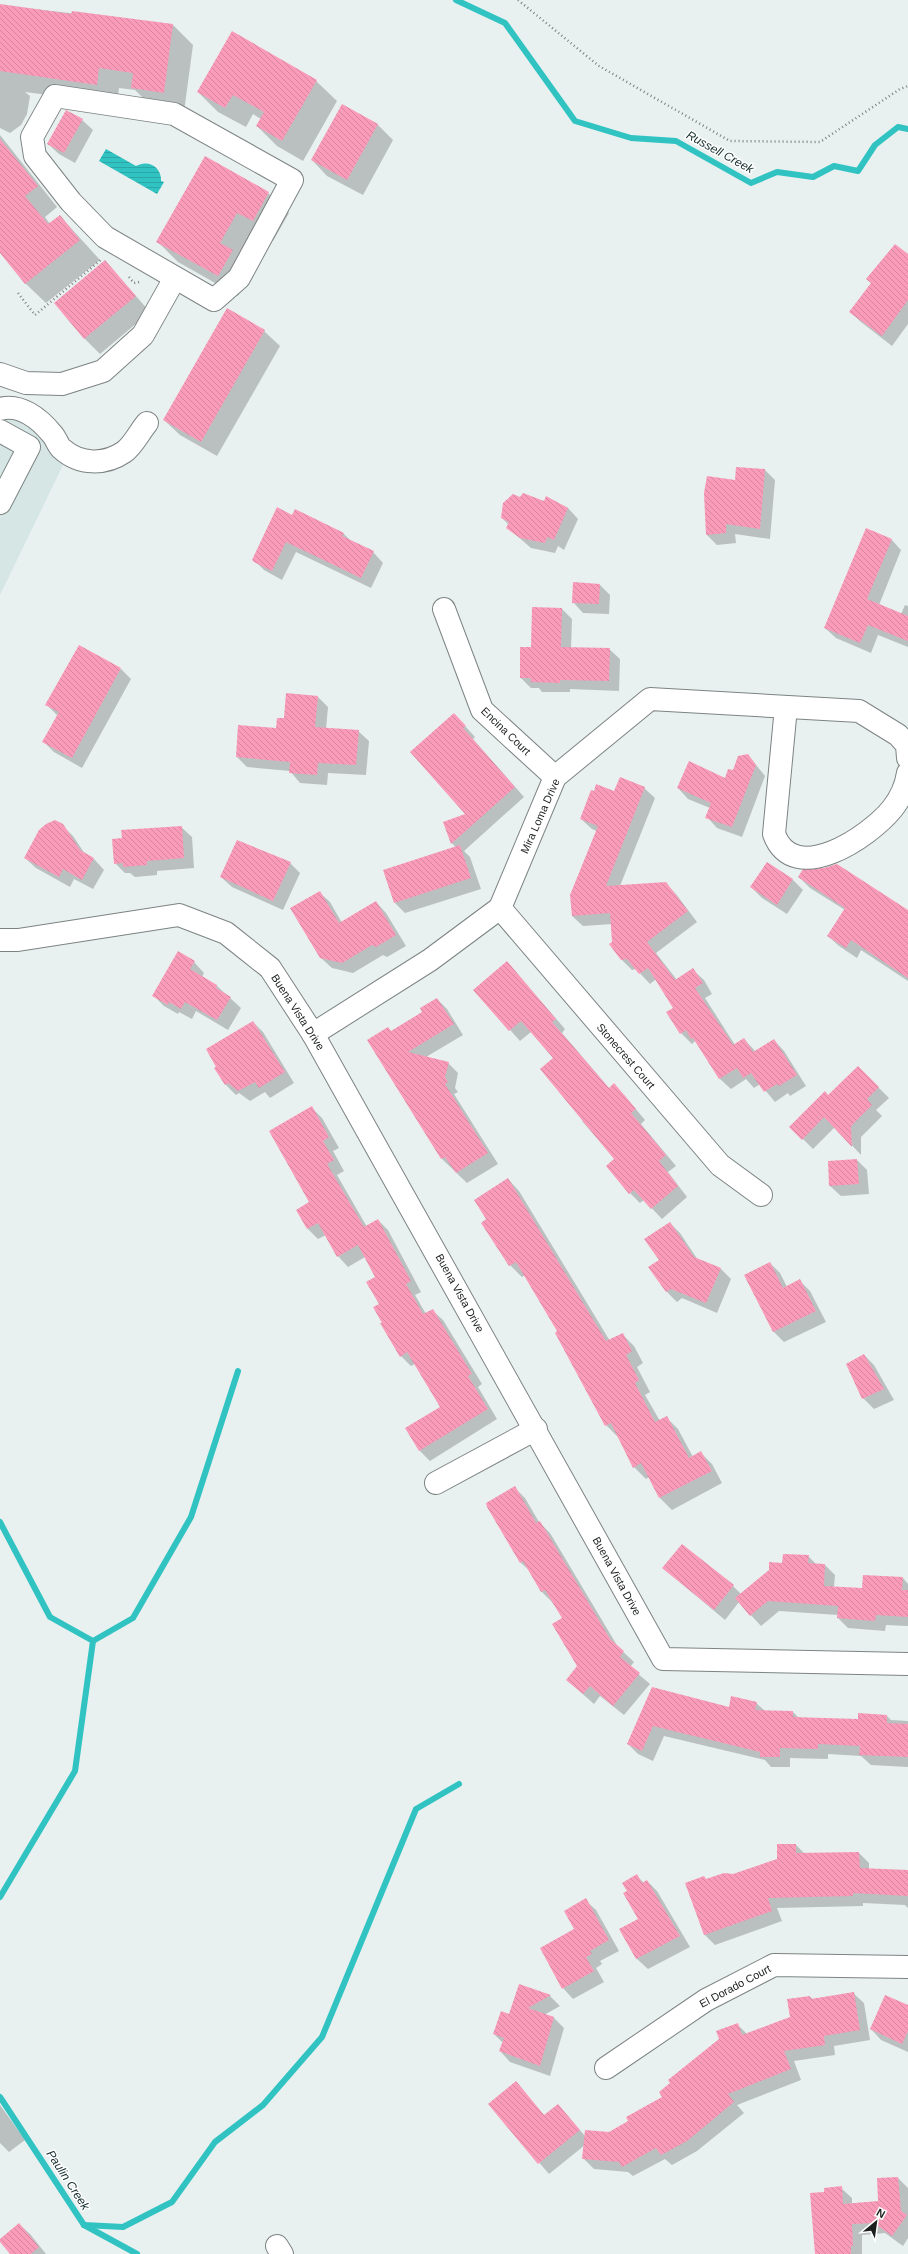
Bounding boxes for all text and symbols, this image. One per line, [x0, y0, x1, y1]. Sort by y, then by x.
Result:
water label: Russell Creek [684, 128, 757, 177]
street label: Encina Court [479, 705, 533, 757]
street label: Mira Loma Drive [518, 777, 562, 855]
street label: Buena Vista Drive [269, 972, 327, 1052]
street label: Stonecrest Court [594, 1021, 658, 1091]
street label: Buena Vista Drive [433, 1252, 487, 1334]
street label: Buena Vista Drive [590, 1535, 644, 1617]
street label: El Dorado Court [697, 1962, 773, 2010]
water label: Paulin Creek [43, 2147, 93, 2213]
north arrow [856, 2202, 896, 2242]
text: N [874, 2206, 887, 2220]

